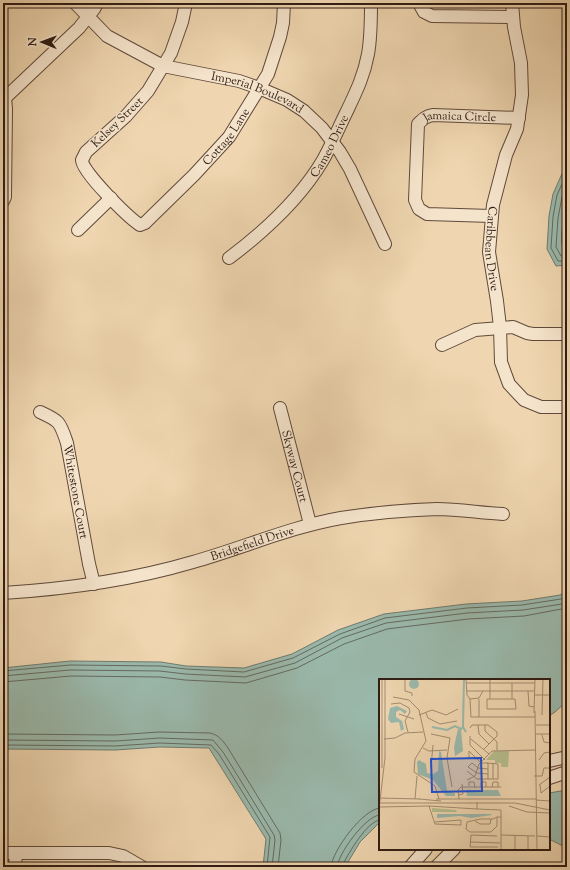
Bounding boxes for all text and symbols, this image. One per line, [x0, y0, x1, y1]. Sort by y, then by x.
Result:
north arrow [22, 22, 62, 62]
text: N [25, 37, 41, 47]
street label: Imperial Boulevard [210, 68, 307, 119]
street label: Kelsey Street [87, 93, 148, 152]
street label: Cottage Lane [199, 104, 255, 170]
street label: Jamaica Circle [419, 107, 497, 128]
street label: Cameo Drive [306, 112, 354, 182]
street label: Caribbean Drive [479, 205, 503, 293]
street label: Skyway Court [276, 428, 312, 504]
street label: Whitestone Court [57, 443, 92, 540]
street label: Bridgefield Drive [208, 522, 297, 566]
inset map [379, 679, 550, 850]

